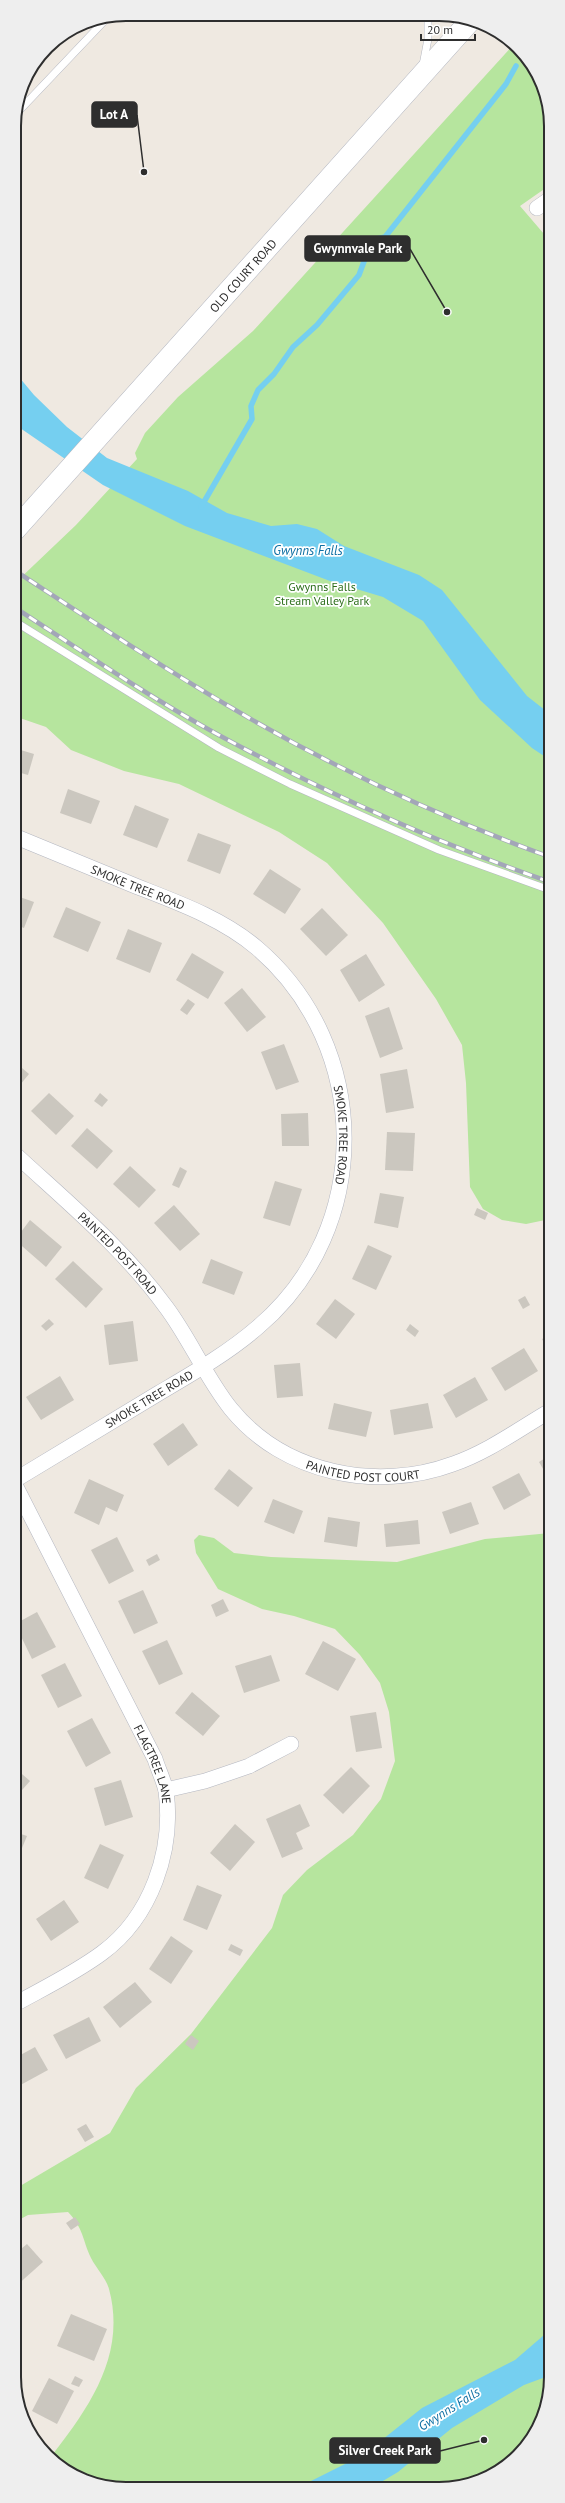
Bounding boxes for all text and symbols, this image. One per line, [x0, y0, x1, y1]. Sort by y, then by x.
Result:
scale bar [421, 16, 475, 42]
text: 20 m [427, 22, 453, 37]
callout: Lot A [92, 102, 137, 127]
text: Lot A [100, 106, 128, 123]
street label: OLD COURT ROAD [206, 235, 279, 315]
callout: Gwynnvale Park [305, 236, 410, 261]
text: Gwynnvale Park [314, 240, 403, 257]
water label: Gwynns Falls [273, 542, 343, 559]
park label: Gwynns Falls Stream Valley Park [275, 579, 370, 608]
street label: SMOKE TREE ROAD [89, 861, 187, 912]
street label: SMOKE TREE ROAD [331, 1084, 352, 1186]
street label: PAINTED POST ROAD [75, 1208, 161, 1297]
street label: SMOKE TREE ROAD [102, 1367, 196, 1431]
street label: PAINTED POST COURT [304, 1456, 421, 1484]
street label: FLAGTREE LANE [131, 1722, 175, 1804]
water label: Gwynns Falls [415, 2383, 484, 2435]
callout: Silver Creek Park [330, 2438, 440, 2463]
text: Silver Creek Park [338, 2442, 432, 2459]

